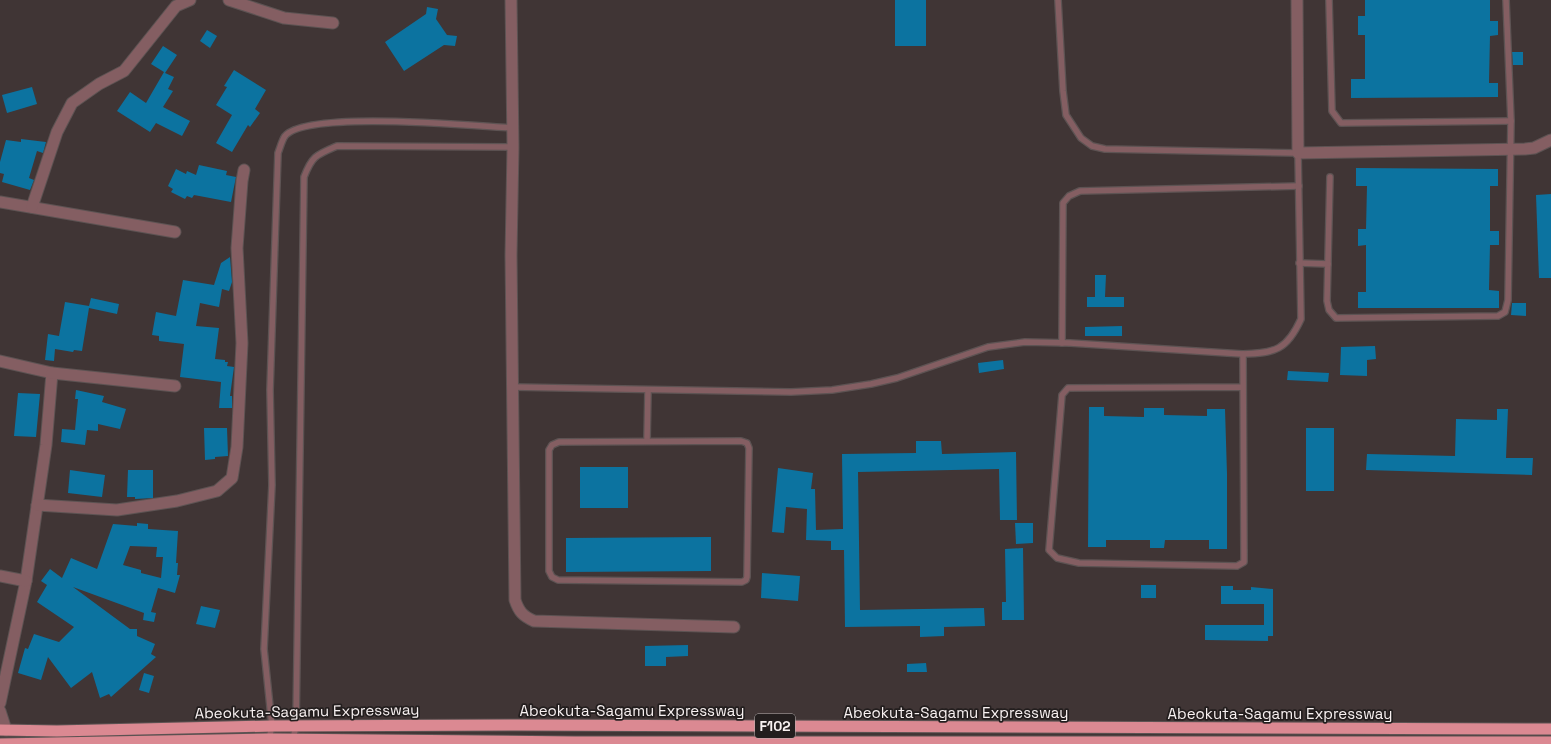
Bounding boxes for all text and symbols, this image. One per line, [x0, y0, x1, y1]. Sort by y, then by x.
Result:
street label: Abeokuta-Sagamu Expressway [194, 700, 420, 722]
street label: Abeokuta-Sagamu Expressway [520, 701, 744, 720]
street label: Abeokuta-Sagamu Expressway [844, 703, 1068, 722]
street label: Abeokuta-Sagamu Expressway [1168, 704, 1392, 723]
road number: F102 [755, 714, 795, 738]

